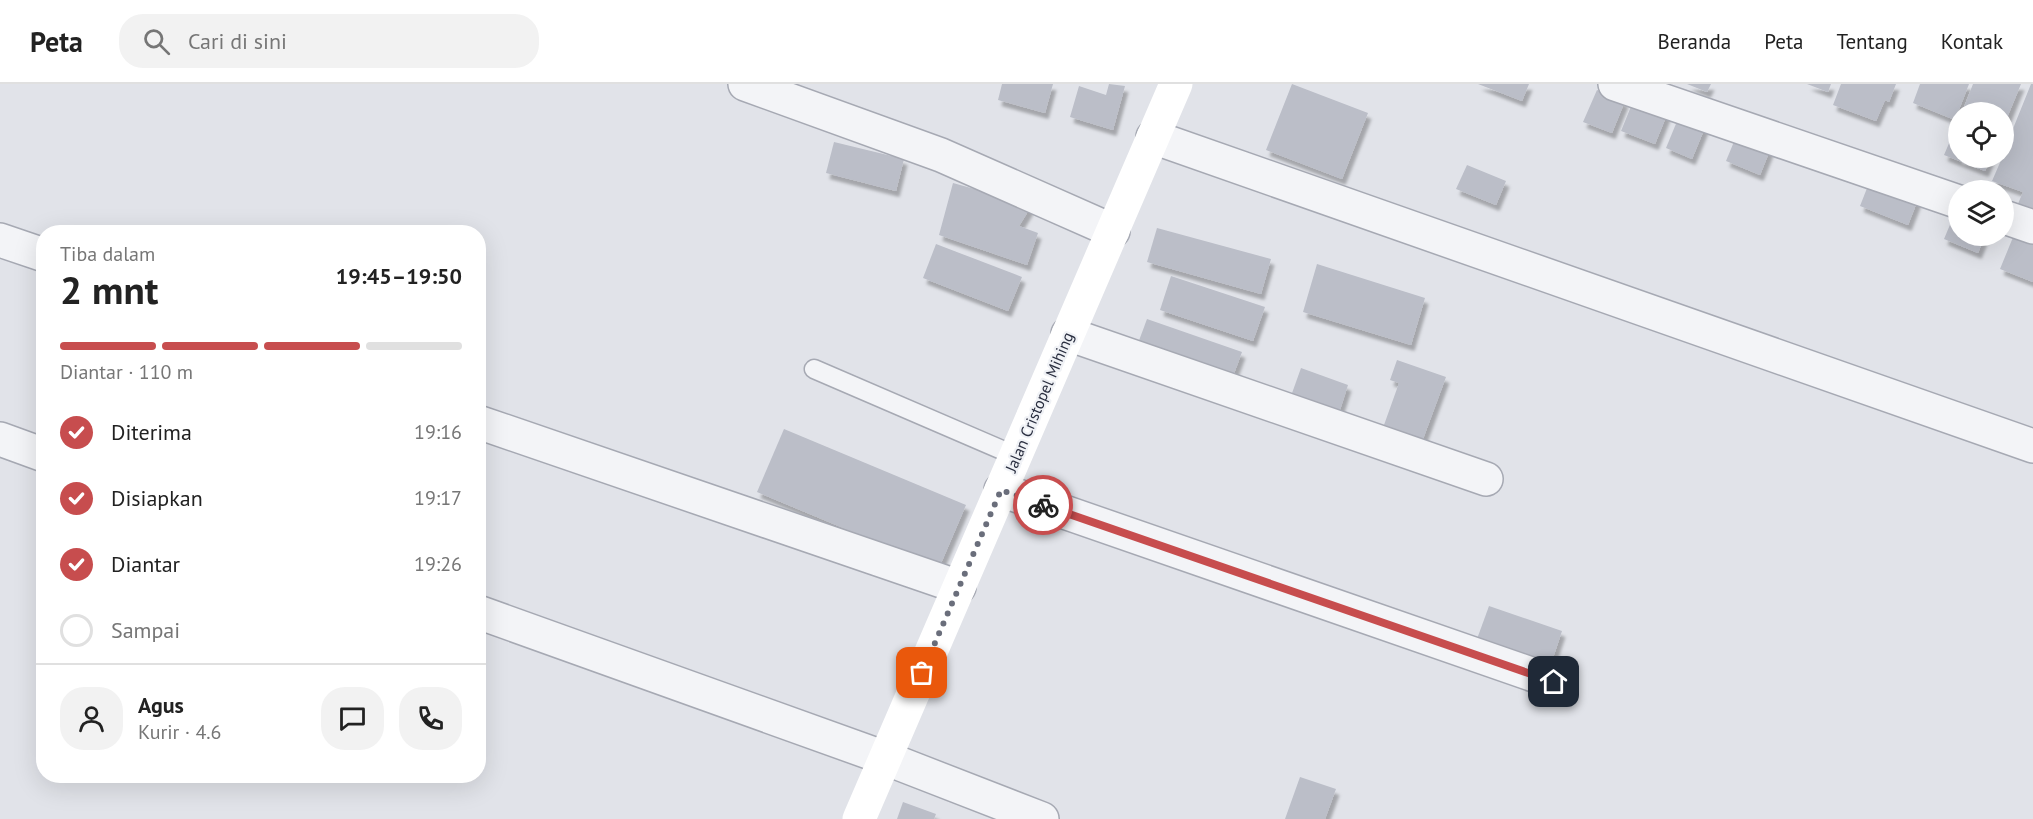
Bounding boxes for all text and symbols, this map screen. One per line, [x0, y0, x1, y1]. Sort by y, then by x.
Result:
search box [119, 14, 539, 68]
text: Peta [30, 23, 83, 60]
icon: search [140, 25, 173, 58]
text: Cari di sini [188, 27, 287, 55]
text: Beranda [1658, 28, 1731, 55]
text: Peta [1764, 28, 1803, 55]
text: Tentang [1836, 28, 1908, 55]
text: Kontak [1941, 28, 2003, 55]
map controls [1948, 102, 2014, 246]
button: locate [1948, 102, 2014, 168]
button: layers [1948, 180, 2014, 246]
text: Tiba dalam [60, 241, 155, 267]
text: 19:45–19:50 [336, 262, 462, 290]
text: 2 mnt [60, 264, 158, 315]
street label: Jalan Cristopel Mihing [1000, 329, 1078, 476]
text: Diantar · 110 m [60, 359, 193, 385]
icon: check [60, 416, 93, 449]
text: Diterima [111, 418, 192, 446]
text: 19:16 [414, 419, 462, 445]
courier [1013, 475, 1073, 535]
icon: check [60, 482, 93, 515]
text: Disiapkan [111, 484, 203, 512]
text: 19:17 [414, 485, 462, 511]
icon: bike [1027, 489, 1060, 522]
icon: check [60, 548, 93, 581]
text: Diantar [111, 550, 180, 578]
text: 19:26 [414, 551, 462, 577]
text: Sampai [111, 616, 180, 644]
pin [896, 647, 947, 698]
icon: bag [905, 656, 938, 689]
pin [1528, 656, 1579, 707]
icon: home [1537, 665, 1570, 698]
button: person [60, 687, 123, 750]
button: chat [321, 687, 384, 750]
button: phone [399, 687, 462, 750]
text: Agus [138, 691, 184, 719]
text: Kurir · 4.6 [138, 719, 221, 745]

